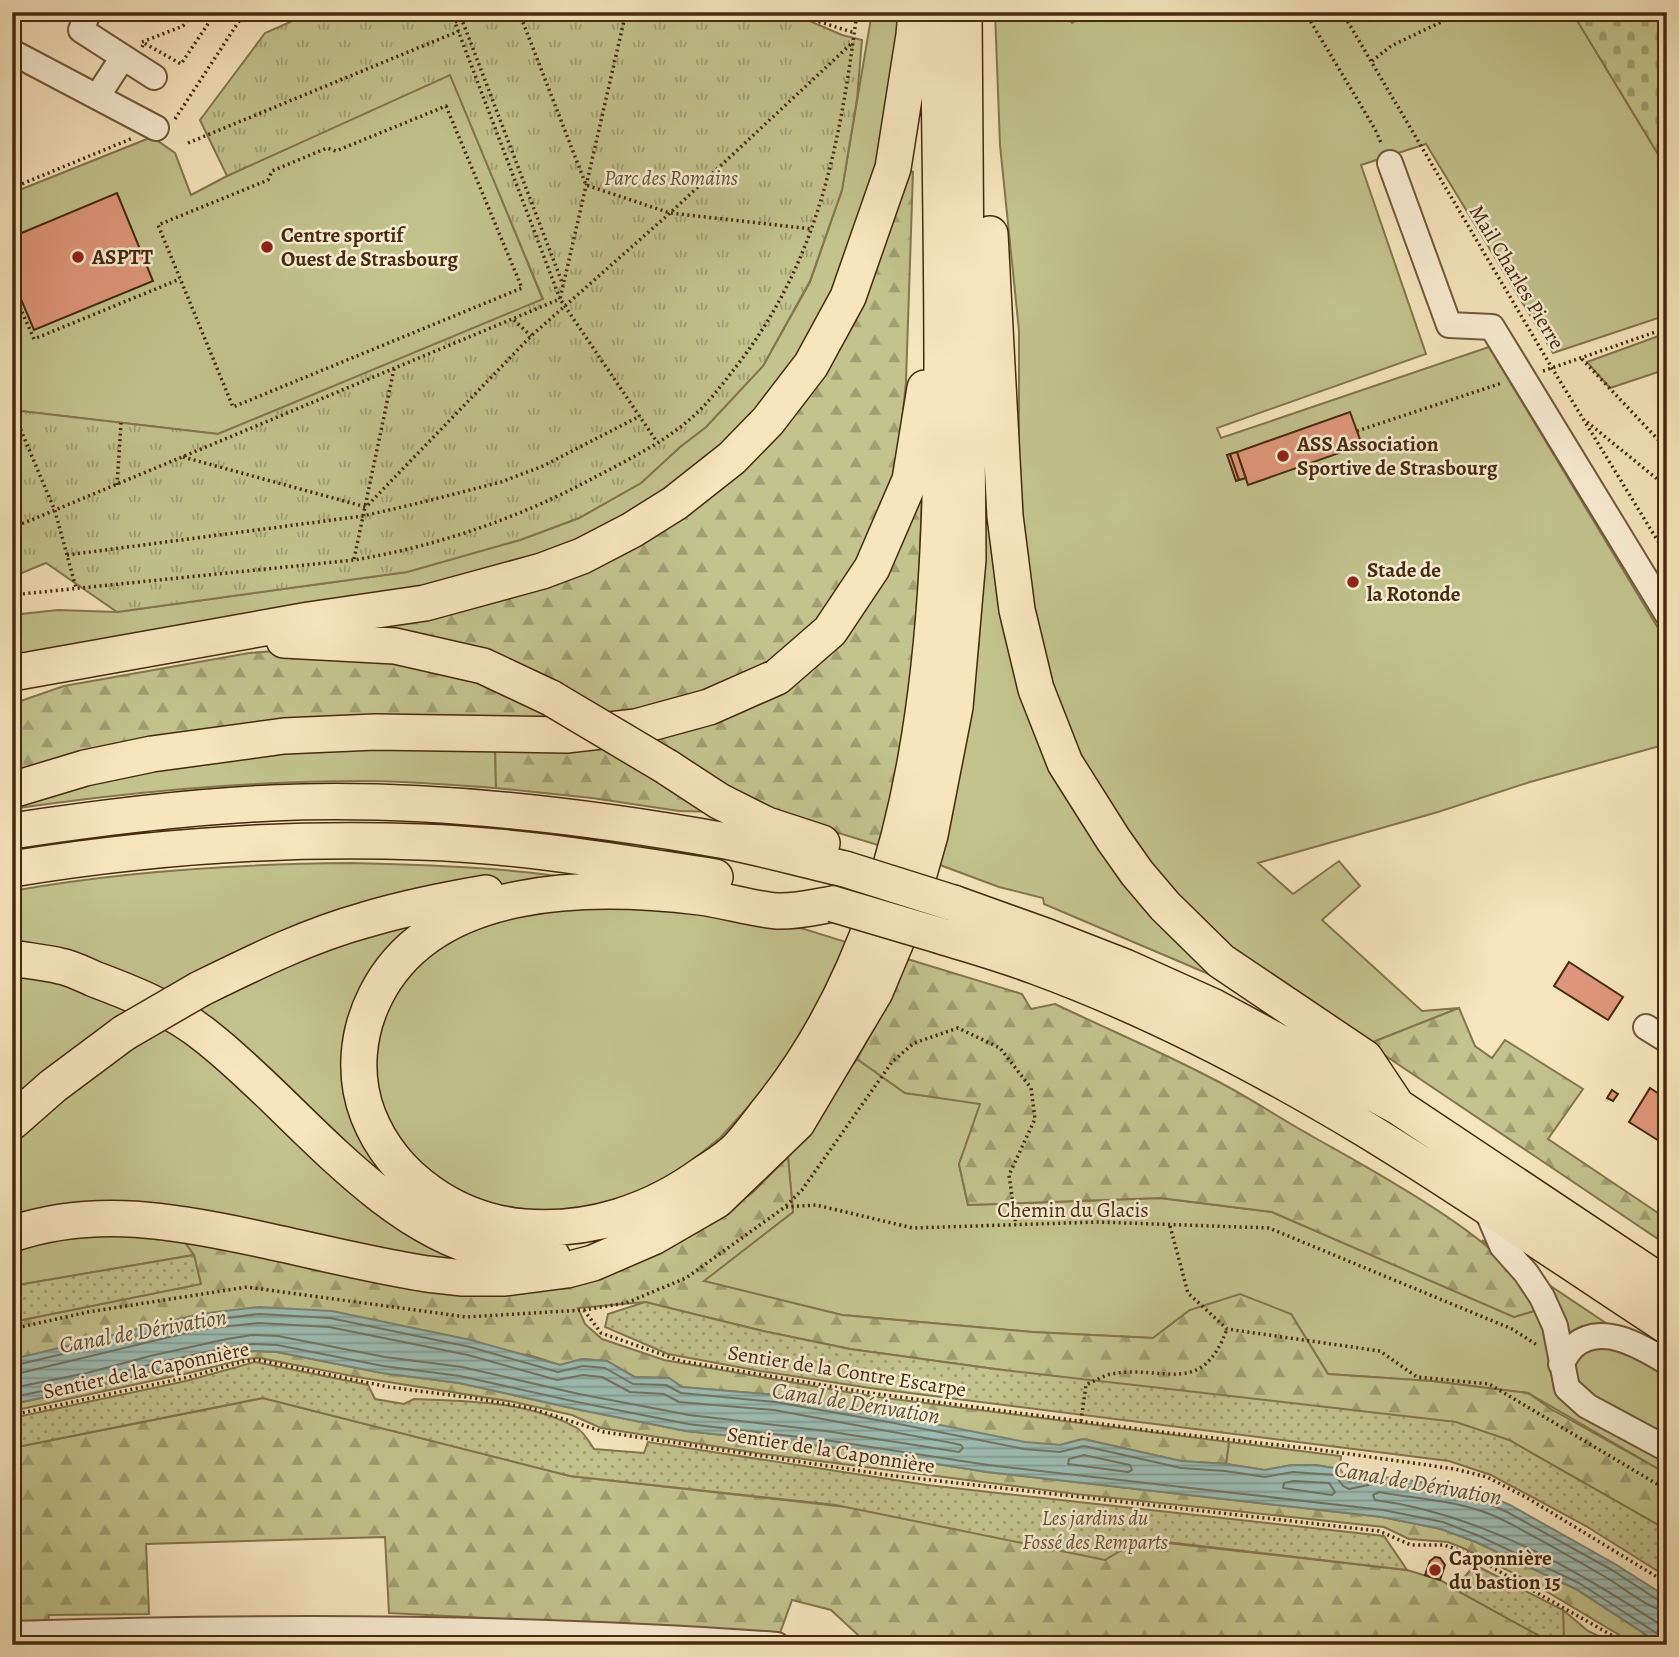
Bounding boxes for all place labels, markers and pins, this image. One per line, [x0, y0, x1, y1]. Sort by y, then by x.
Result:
place label: Centre sportif Ouest de Strasbourg [281, 221, 458, 273]
marker: Centre sportif Ouest de Strasbourg [259, 239, 275, 255]
place label: ASPTT [91, 243, 153, 271]
marker: ASPTT [70, 249, 86, 265]
place label: ASS Association Sportive de Strasbourg [1296, 430, 1498, 482]
marker: ASS Association Sportive de Strasbourg [1275, 448, 1291, 464]
place label: Stade de la Rotonde [1367, 556, 1461, 608]
marker: Stade de la Rotonde [1345, 574, 1361, 590]
place label: Caponnière du bastion 15 [1449, 1544, 1561, 1596]
marker: Caponnière du bastion 15 [1427, 1562, 1443, 1578]

